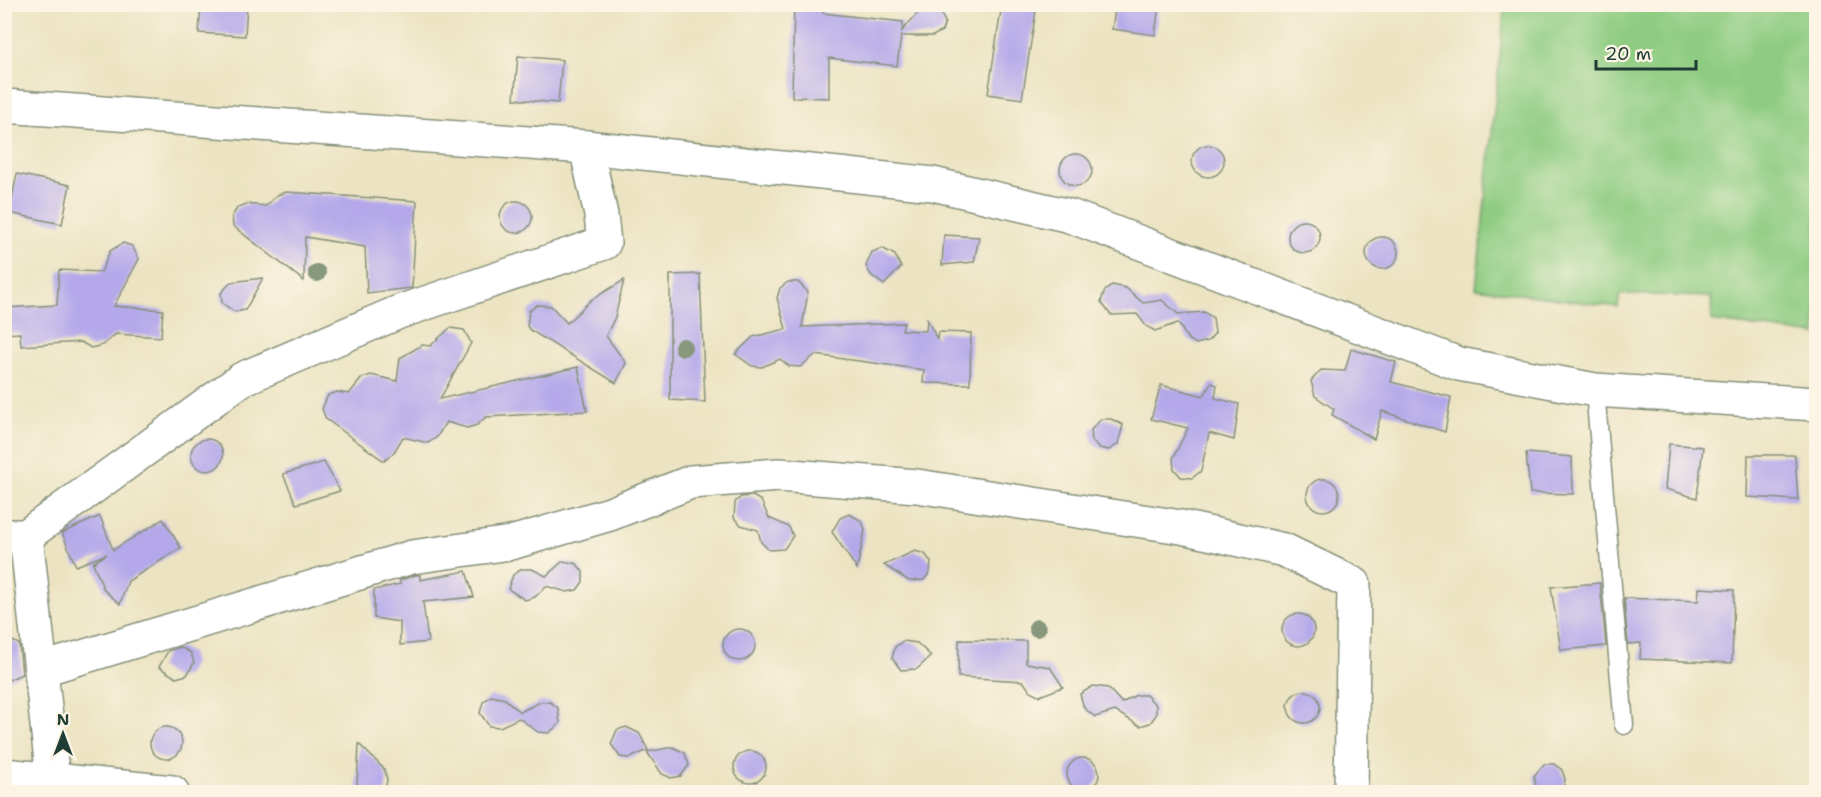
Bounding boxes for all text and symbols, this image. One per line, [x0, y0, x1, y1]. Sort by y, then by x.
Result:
scale bar [1596, 33, 1696, 71]
text: 20 m [1605, 42, 1651, 66]
north arrow [33, 704, 93, 764]
text: N [57, 709, 69, 730]

